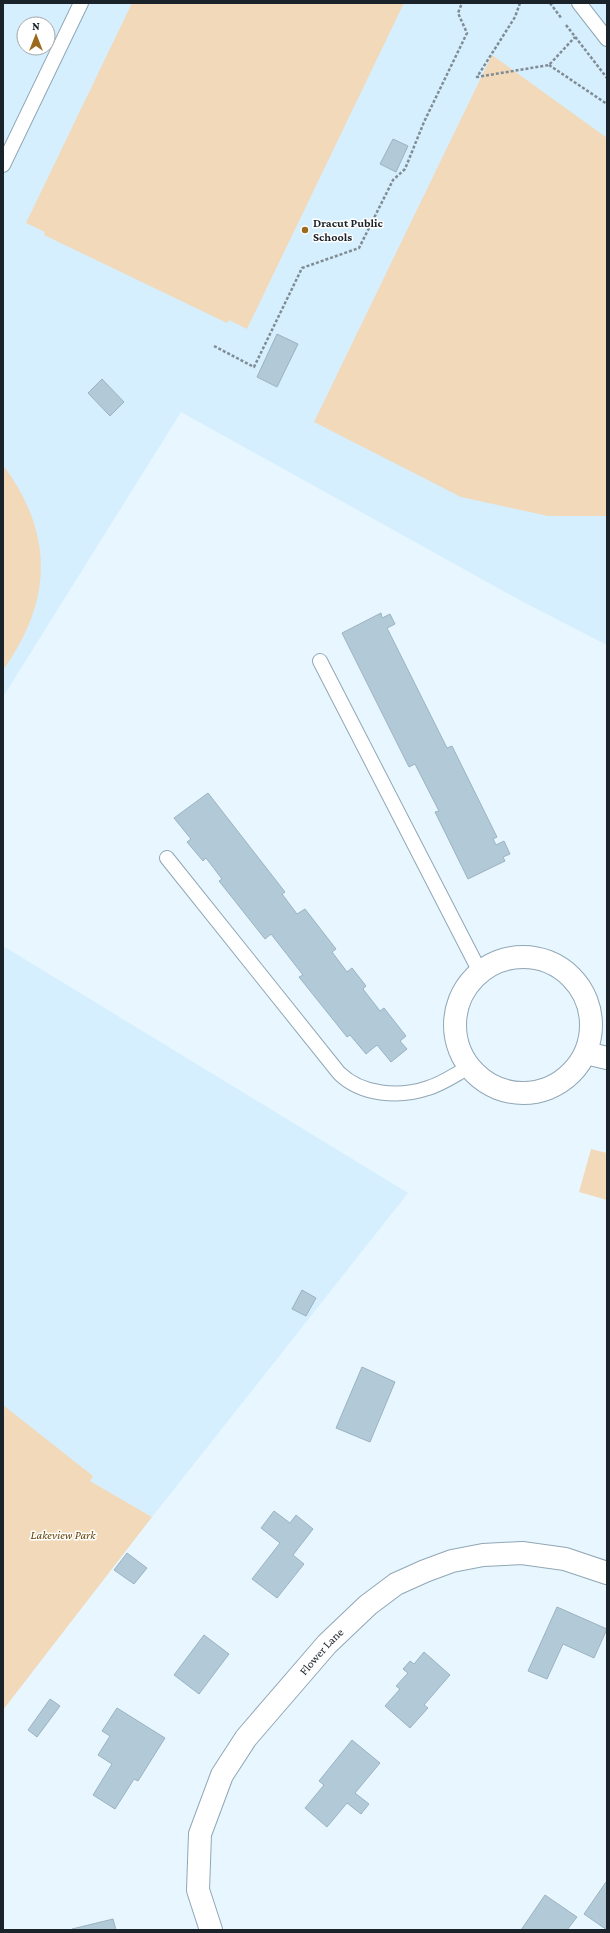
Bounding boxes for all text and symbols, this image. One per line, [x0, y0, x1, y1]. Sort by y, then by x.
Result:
north arrow [16, 16, 56, 56]
text: N [32, 20, 40, 32]
place label: Dracut Public Schools [313, 216, 383, 244]
marker: Dracut Public Schools [300, 225, 310, 235]
park label: Lakeview Park [31, 1528, 96, 1542]
street label: Flower Lane [296, 1625, 346, 1678]

